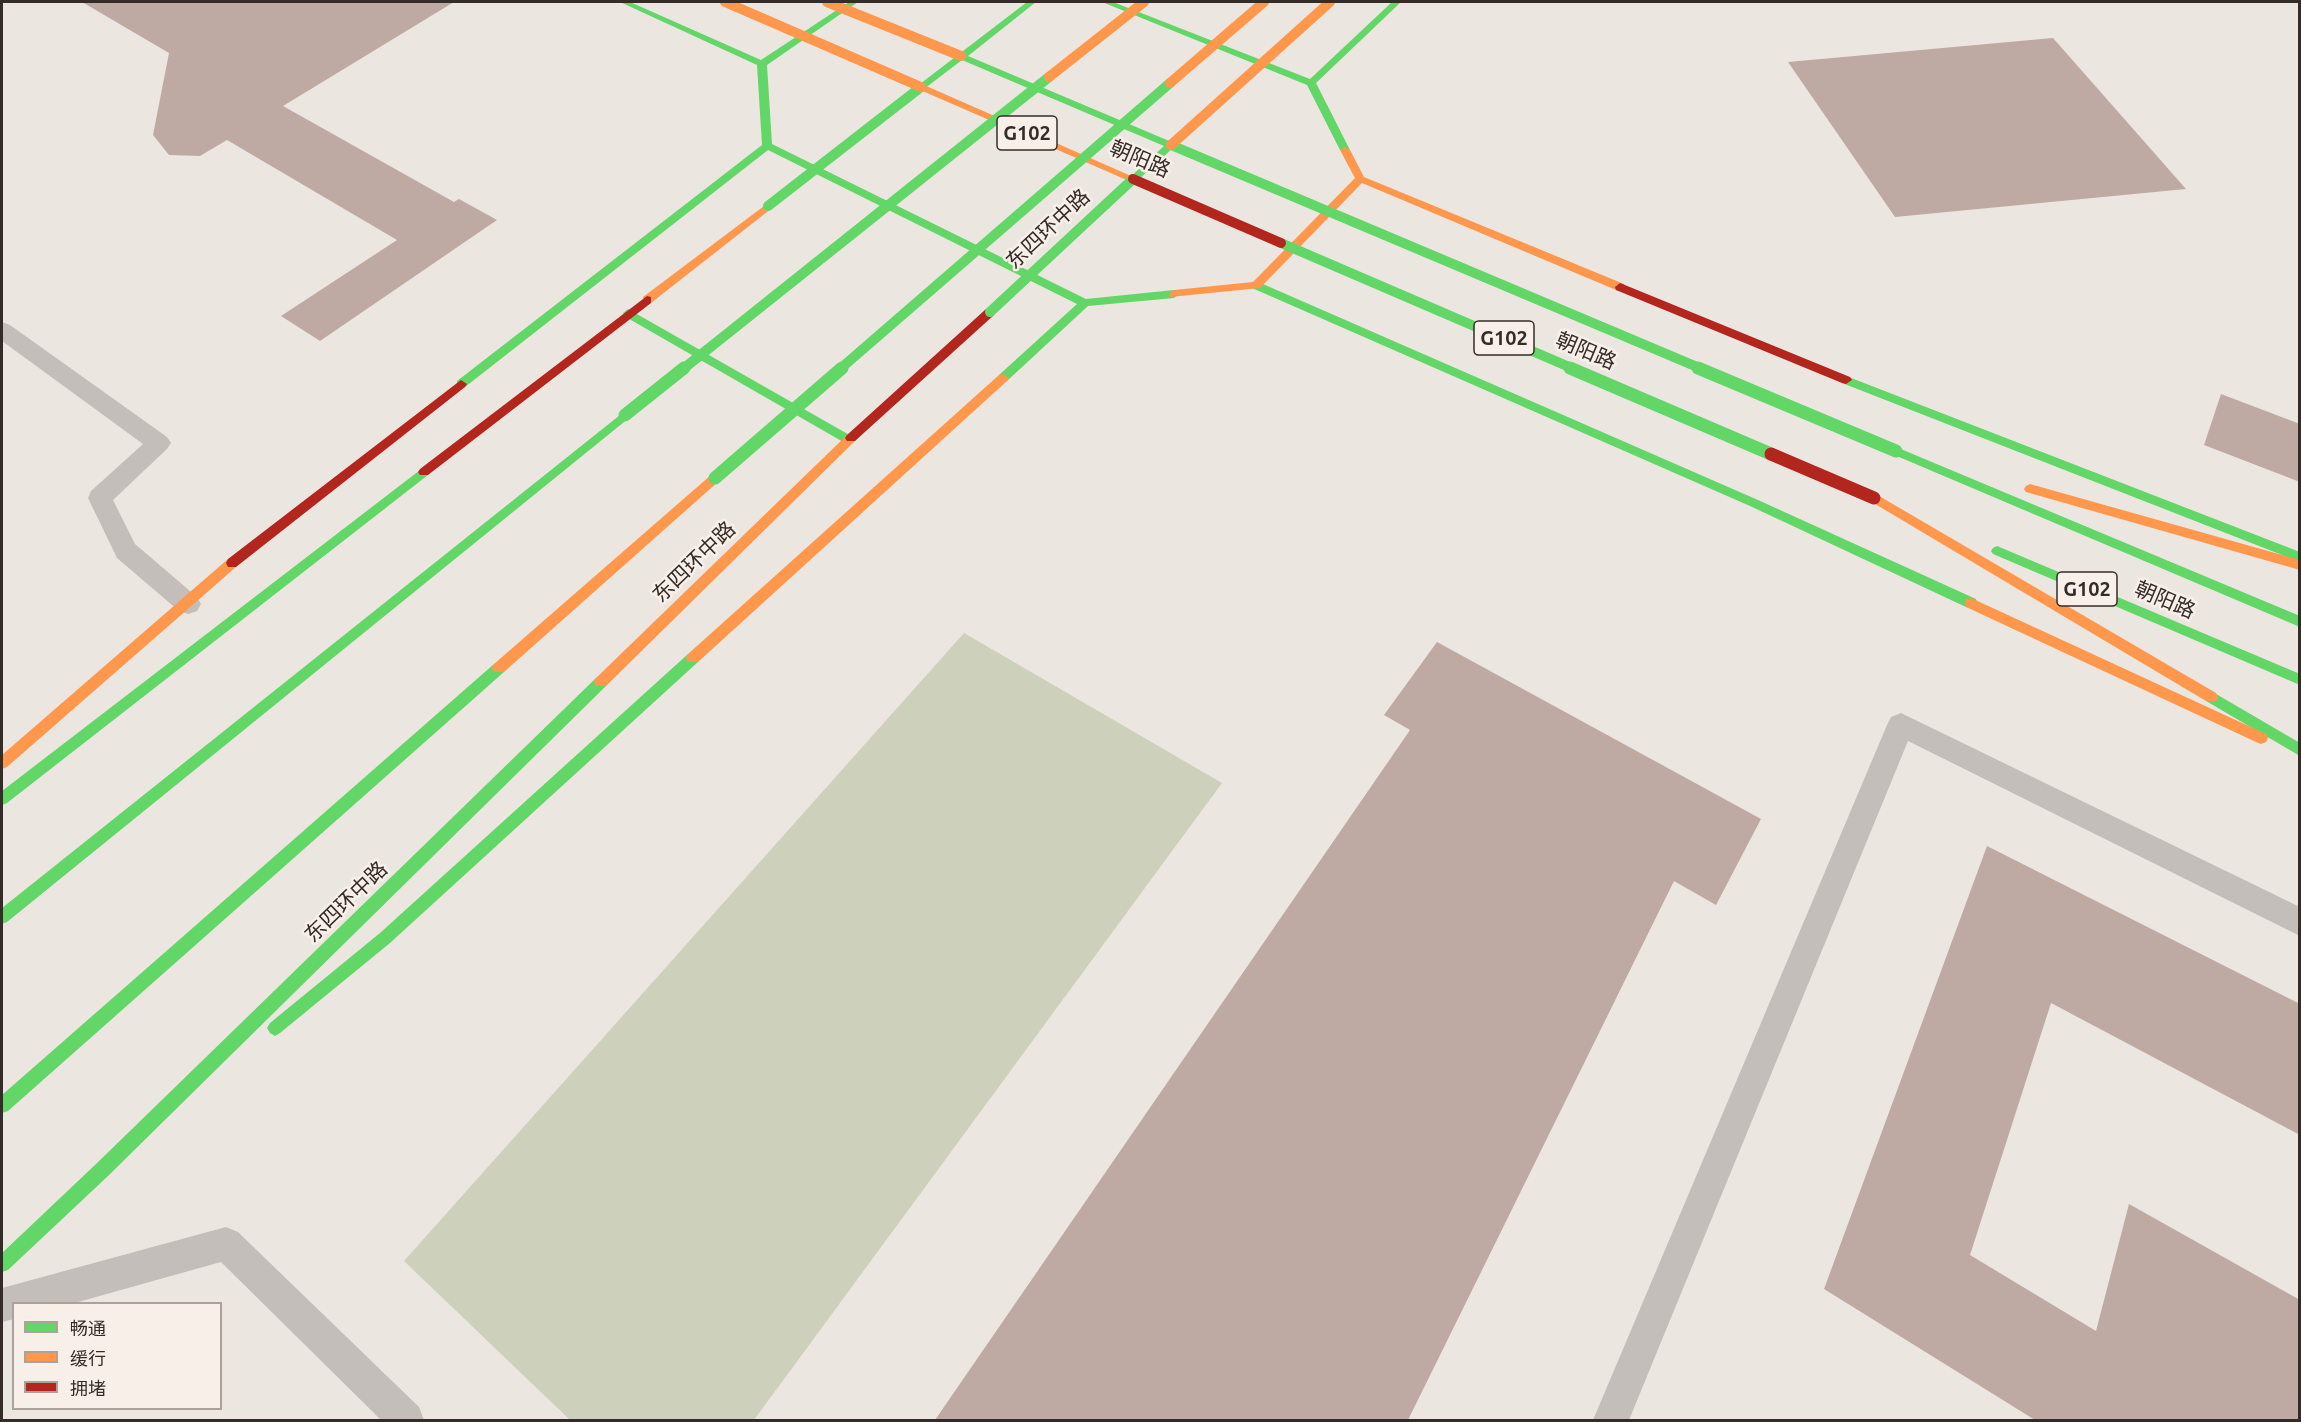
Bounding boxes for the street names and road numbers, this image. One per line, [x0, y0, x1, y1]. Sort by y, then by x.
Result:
road number: G102 [997, 116, 1057, 150]
street label: 朝阳路 [1106, 135, 1174, 183]
street label: 东四环中路 [1001, 184, 1095, 274]
road number: G102 [1474, 321, 1534, 355]
street label: 朝阳路 [1552, 327, 1620, 375]
street label: 东四环中路 [647, 516, 741, 608]
road number: G102 [2057, 572, 2117, 606]
street label: 朝阳路 [2131, 576, 2199, 624]
street label: 东四环中路 [299, 856, 393, 948]

